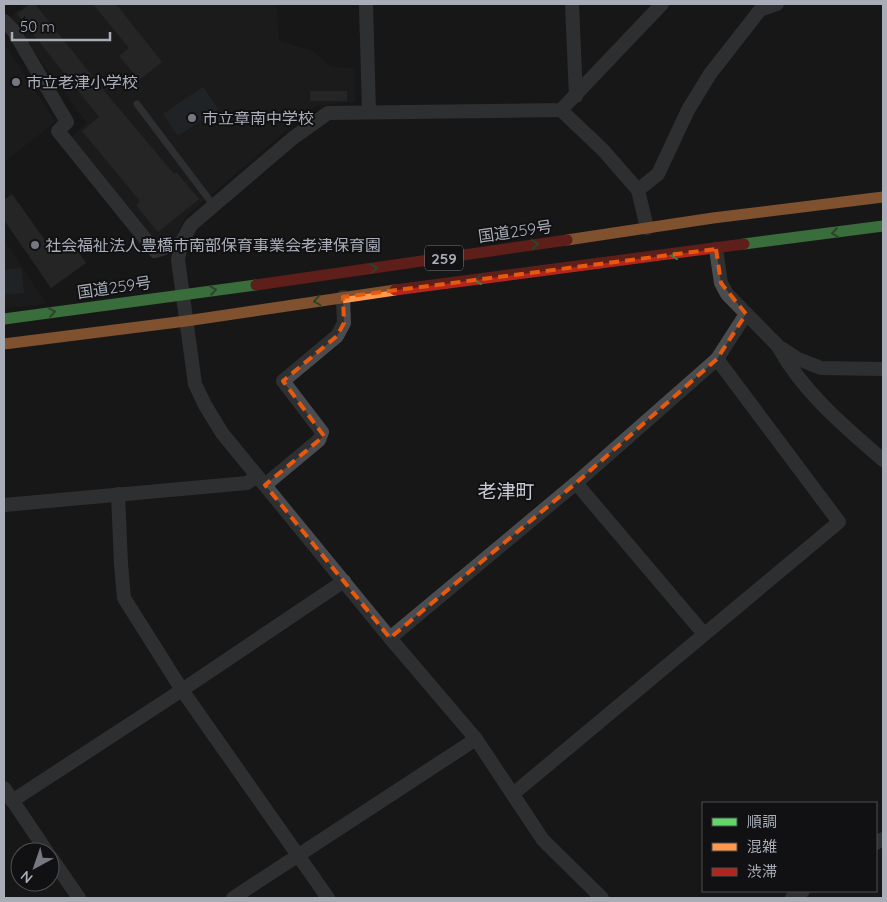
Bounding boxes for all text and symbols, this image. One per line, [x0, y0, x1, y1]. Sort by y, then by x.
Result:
scale bar [12, 10, 110, 42]
text: 50 m [20, 17, 55, 36]
place label: 市立老津小学校 [26, 72, 138, 92]
marker: 市立老津小学校 [10, 76, 22, 88]
place label: 市立章南中学校 [202, 108, 314, 128]
marker: 市立章南中学校 [186, 112, 198, 124]
street label: 国道259号 [477, 216, 553, 246]
one-way arrow [831, 227, 839, 238]
place label: 社会福祉法人豊橋市南部保育事業会老津保育園 [45, 235, 381, 255]
marker: 社会福祉法人豊橋市南部保育事業会老津保育園 [29, 239, 41, 251]
one-way arrow [530, 240, 539, 250]
road number: 259 [425, 246, 463, 270]
one-way arrow [670, 249, 678, 260]
one-way arrow [370, 264, 378, 274]
street label: 国道259号 [76, 272, 152, 302]
one-way arrow [474, 274, 482, 285]
one-way arrow [209, 285, 217, 296]
one-way arrow [313, 296, 321, 306]
one-way arrow [48, 307, 56, 318]
district label: 老津町 [477, 479, 535, 503]
legend [702, 802, 877, 892]
text: 順調 [747, 812, 777, 831]
text: 混雑 [747, 837, 777, 856]
north arrow [10, 842, 60, 892]
text: 渋滞 [747, 862, 777, 881]
text: N [17, 867, 36, 887]

